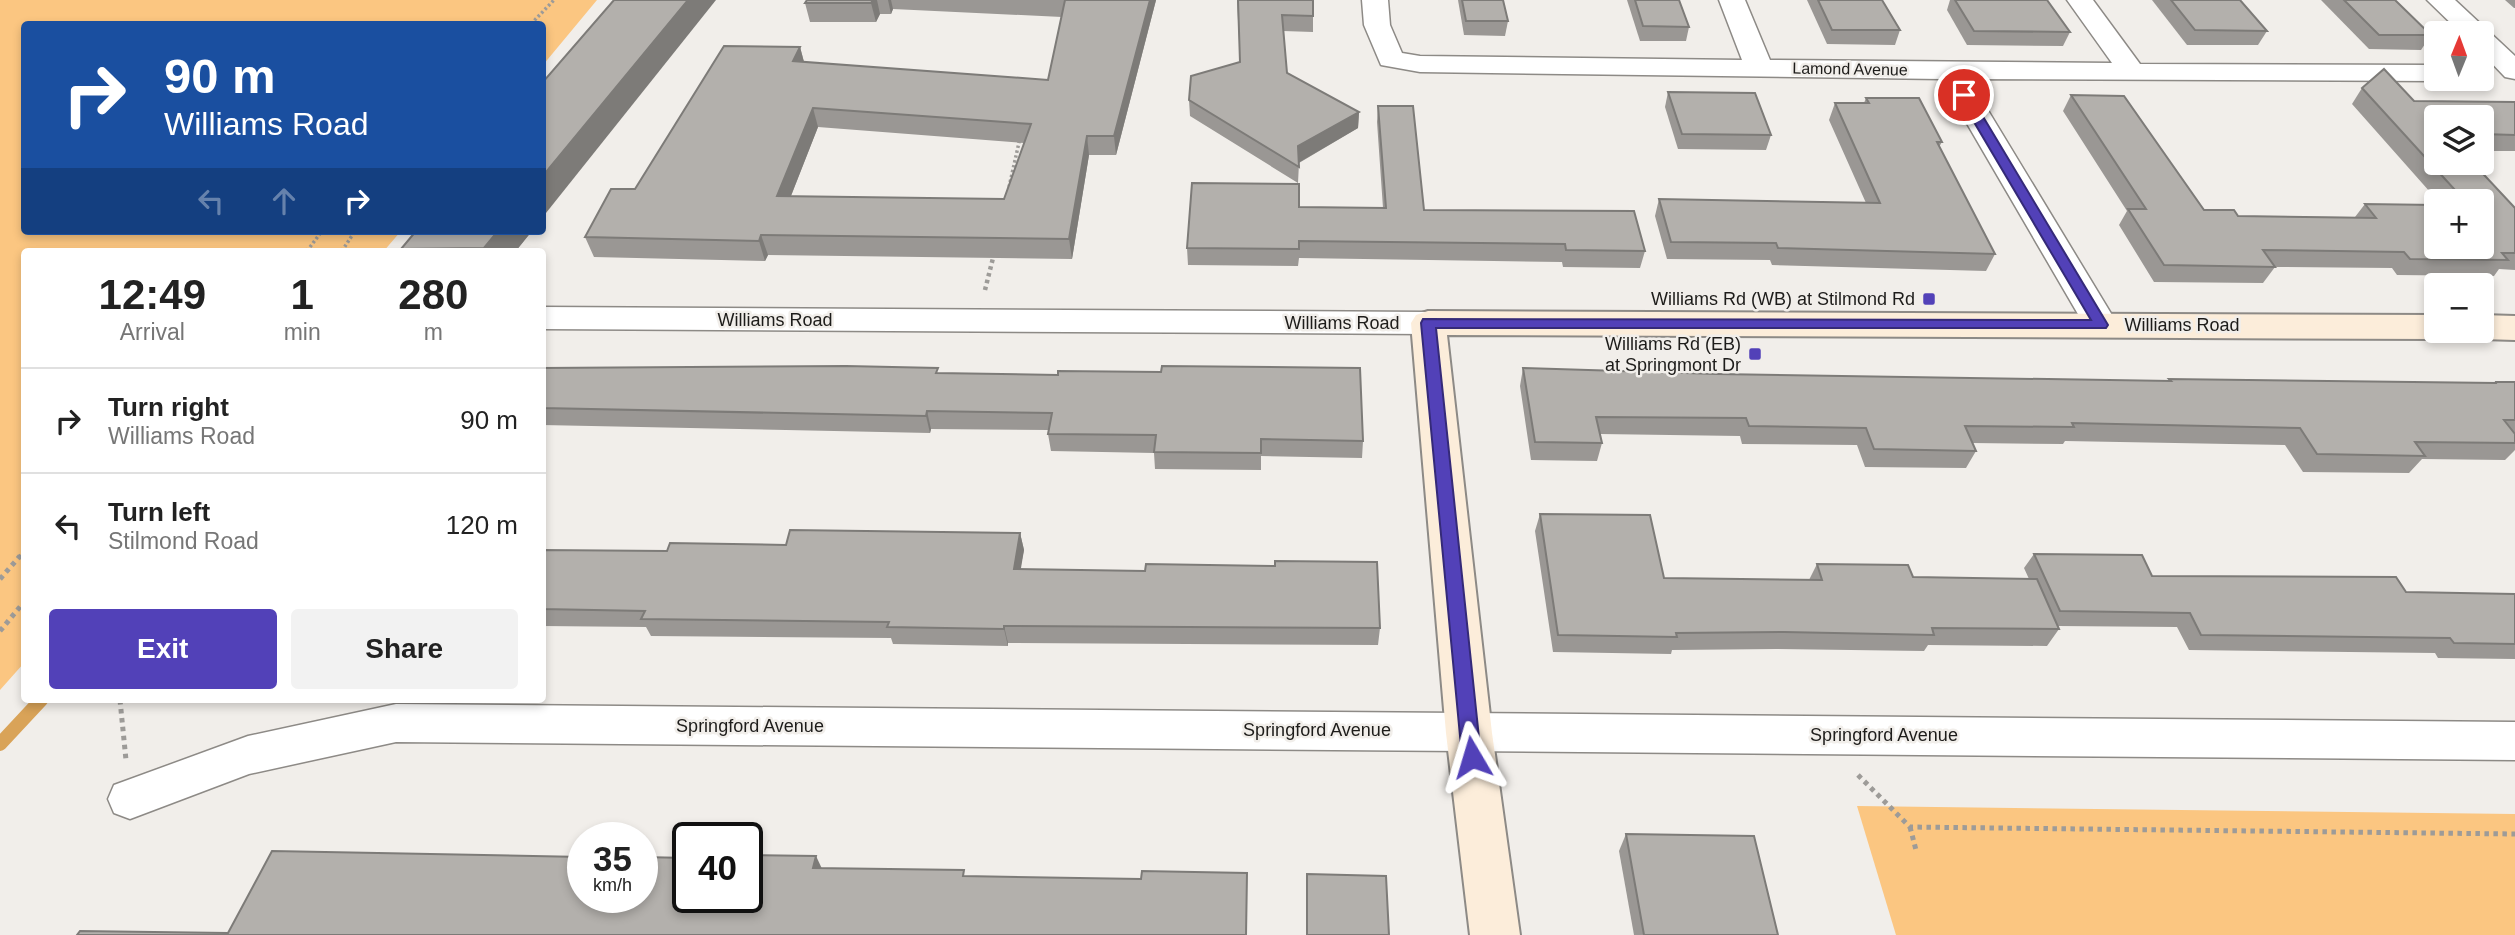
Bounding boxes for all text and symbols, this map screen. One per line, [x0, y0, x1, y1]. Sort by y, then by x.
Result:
north arrow [2424, 21, 2494, 91]
map controls [2424, 21, 2494, 343]
icon: right [49, 49, 140, 140]
text: 90 m [164, 49, 276, 103]
street label: Lamond Avenue [1792, 59, 1908, 79]
pin [1934, 65, 1994, 125]
icon: arrive [1945, 76, 1983, 114]
button: layers [2424, 105, 2494, 175]
text: Williams Road [164, 106, 368, 142]
icon: left [192, 182, 230, 220]
icon: ahead [265, 182, 303, 220]
icon: right [338, 182, 376, 220]
button: + [2424, 189, 2494, 259]
text: 12:49 [99, 271, 206, 318]
text: 1 [290, 271, 314, 318]
text: 280 [398, 271, 468, 318]
button: − [2424, 273, 2494, 343]
place label: Williams Rd (WB) at Stilmond Rd [1651, 289, 1915, 309]
marker: Williams Rd (WB) at Stilmond Rd [1921, 291, 1937, 307]
street label: Williams Road [717, 310, 833, 330]
street label: Williams Road [1284, 313, 1400, 333]
street label: Williams Road [2124, 315, 2240, 335]
text: Arrival [120, 319, 185, 345]
text: min [284, 319, 321, 345]
text: m [424, 319, 443, 345]
place label: Williams Rd (EB) at Springmont Dr [1605, 334, 1741, 375]
marker: Williams Rd (EB) at Springmont Dr [1747, 346, 1763, 362]
text: Turn right [108, 392, 229, 422]
icon: right [49, 402, 87, 440]
text: 90 m [460, 405, 518, 435]
text: Williams Road [108, 423, 255, 449]
text: Turn left [108, 497, 210, 527]
icon: left [49, 507, 87, 545]
text: 120 m [446, 510, 518, 540]
text: Stilmond Road [108, 528, 259, 554]
button: Exit [49, 609, 277, 689]
button: Share [291, 609, 518, 689]
street label: Springford Avenue [676, 716, 824, 736]
street label: Springford Avenue [1243, 720, 1391, 740]
position arrow [1435, 720, 1509, 794]
street label: Springford Avenue [1810, 725, 1958, 745]
speed limit sign: 40 [672, 822, 763, 913]
text: 35 [593, 839, 632, 878]
text: km/h [593, 875, 632, 895]

